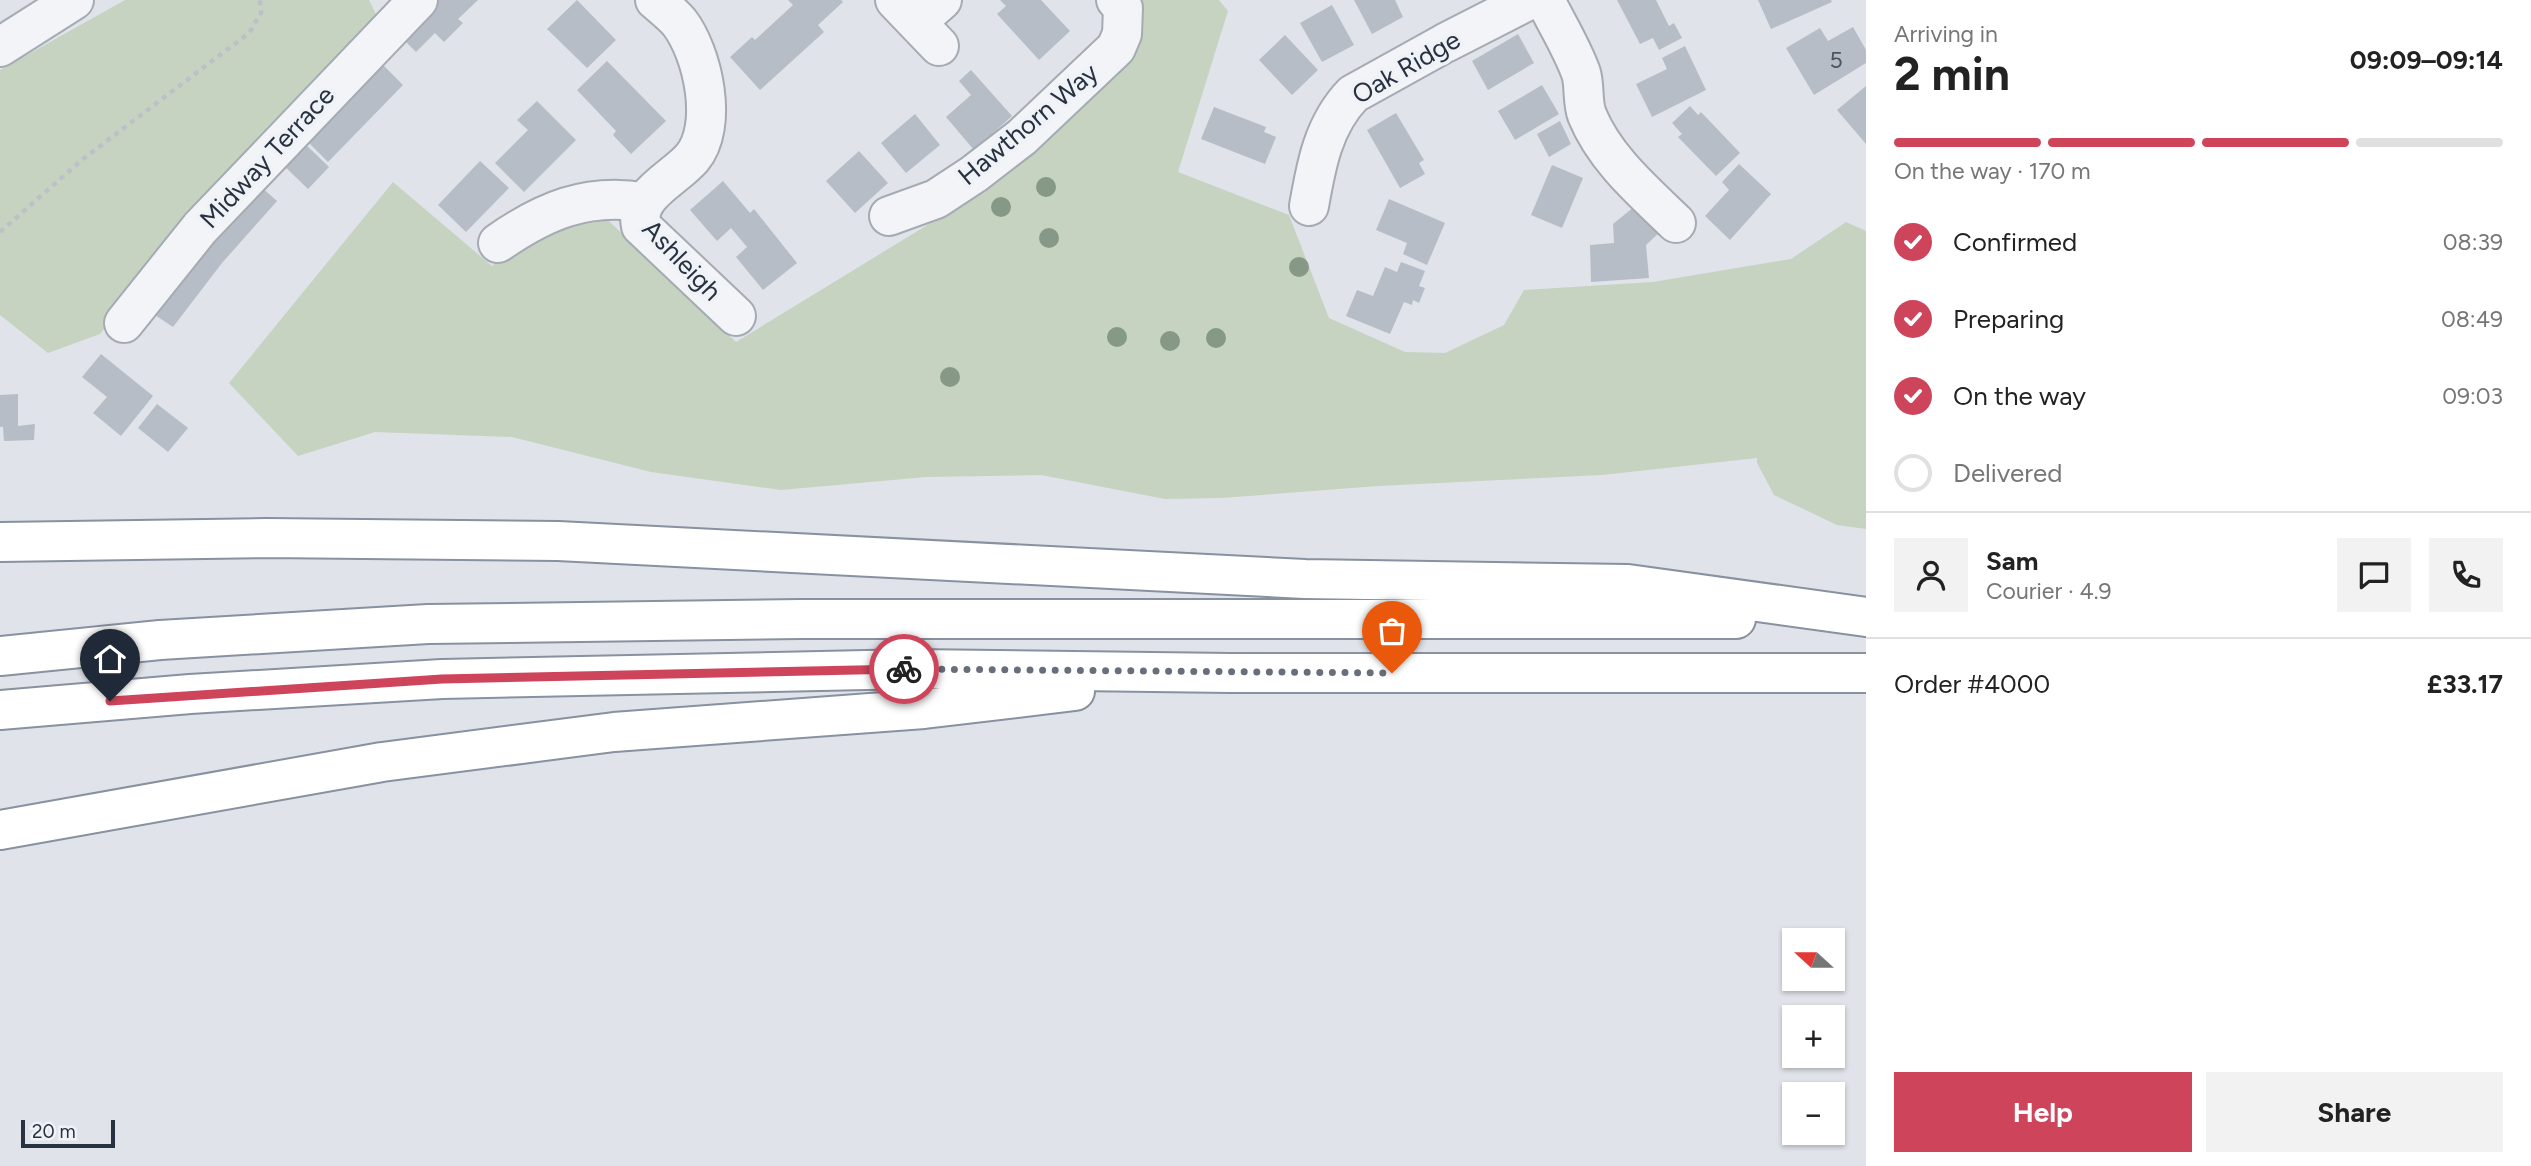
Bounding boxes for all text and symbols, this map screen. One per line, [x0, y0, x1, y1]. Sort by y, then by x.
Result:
text: Arriving in [1894, 20, 1998, 48]
street label: Oak Ridge [1346, 23, 1466, 111]
text: 09:09–09:14 [2350, 44, 2503, 76]
house number: 5 [1829, 46, 1843, 74]
text: 2 min [1894, 46, 2010, 102]
street label: Hawthorn Way [952, 56, 1105, 192]
street label: Midway Terrace [193, 79, 341, 235]
text: On the way · 170 m [1894, 157, 2091, 185]
street label: Ashleigh [636, 213, 728, 307]
icon: check [1894, 223, 1932, 261]
text: Confirmed [1953, 226, 2077, 258]
text: 08:39 [2443, 228, 2503, 256]
icon: check [1894, 300, 1932, 338]
text: Preparing [1953, 303, 2064, 335]
text: 08:49 [2441, 305, 2503, 333]
icon: check [1894, 377, 1932, 415]
text: On the way [1953, 380, 2086, 412]
text: 09:03 [2442, 382, 2503, 410]
text: Delivered [1953, 457, 2062, 489]
button: person [1894, 538, 1968, 612]
button: chat [2337, 538, 2411, 612]
button: phone [2429, 538, 2503, 612]
text: Sam [1986, 545, 2038, 577]
text: Courier · 4.9 [1986, 577, 2112, 605]
pin [1362, 601, 1422, 673]
icon: bag [1373, 612, 1411, 650]
pin [80, 629, 140, 701]
courier [869, 634, 939, 704]
icon: home [91, 640, 129, 678]
icon: bike [885, 650, 923, 688]
text: Order #4000 [1894, 668, 2050, 700]
text: £33.17 [2427, 668, 2503, 700]
north arrow [1782, 928, 1844, 990]
map controls [1782, 928, 1845, 1145]
button: + [1782, 1005, 1845, 1068]
button: Help [1894, 1072, 2192, 1152]
button: Share [2206, 1072, 2503, 1152]
button: − [1782, 1082, 1845, 1145]
scale bar [21, 1117, 116, 1149]
text: 20 m [32, 1120, 76, 1143]

